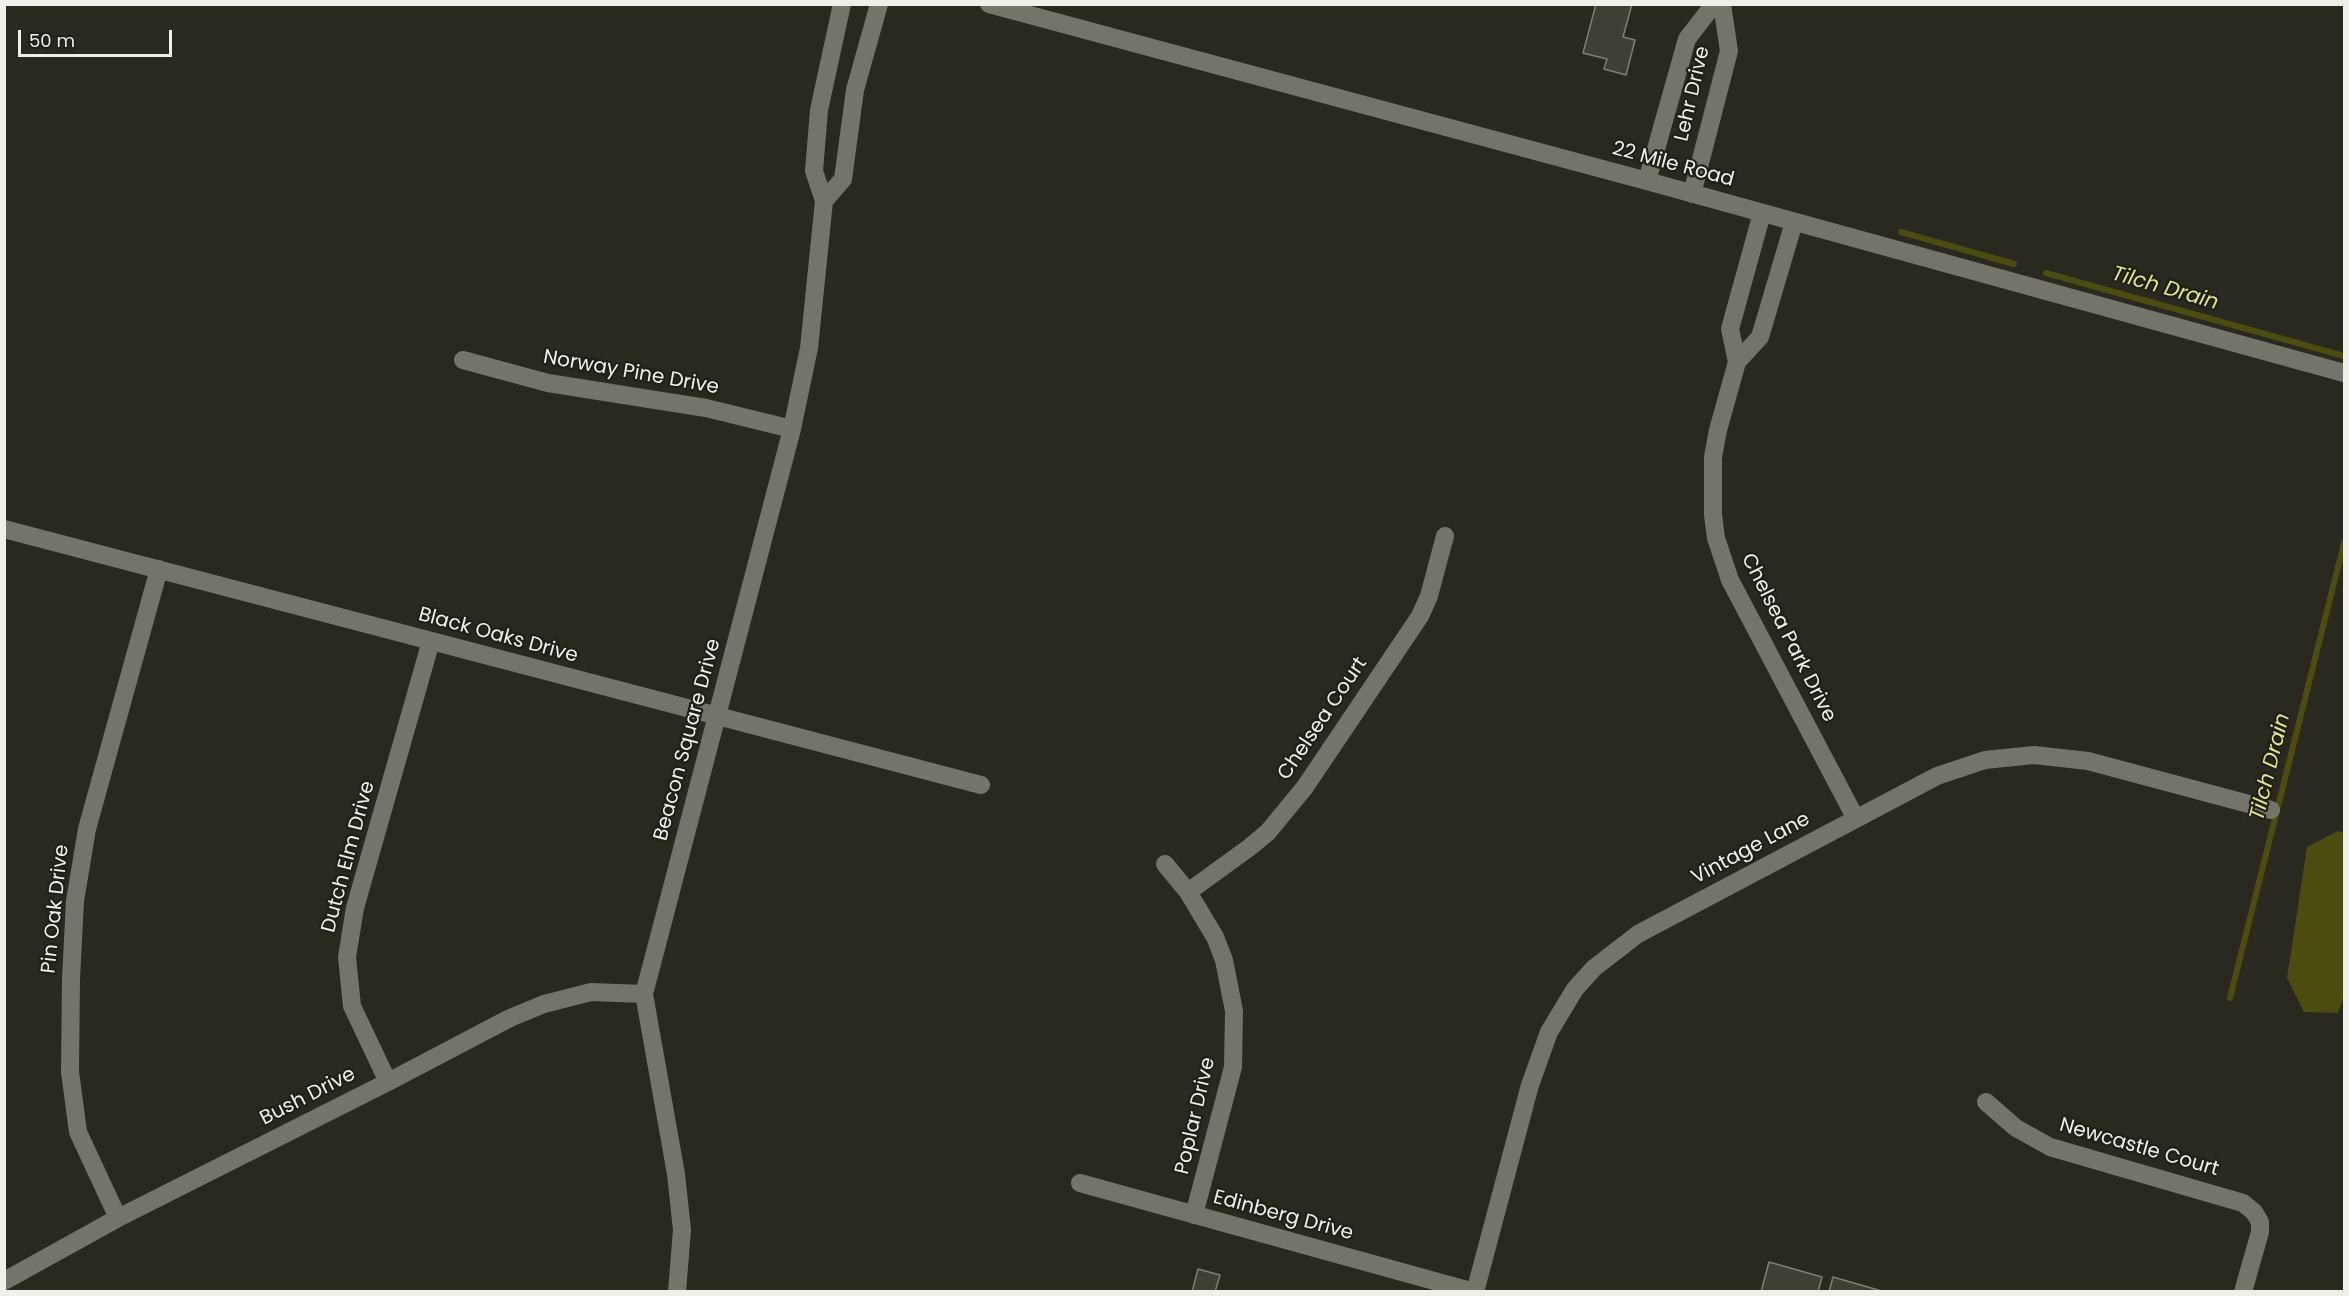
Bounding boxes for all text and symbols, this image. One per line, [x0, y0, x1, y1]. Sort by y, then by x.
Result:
scale bar [21, 18, 176, 56]
text: 50 m [29, 28, 75, 53]
street label: Lehr Drive [1670, 44, 1716, 144]
street label: 22 Mile Road [1609, 137, 1737, 193]
water label: Tilch Drain [2109, 262, 2221, 316]
street label: Norway Pine Drive [541, 346, 721, 400]
street label: Chelsea Park Drive [1735, 550, 1841, 726]
street label: Black Oaks Drive [416, 603, 580, 669]
street label: Beacon Square Drive [649, 636, 727, 844]
street label: Chelsea Court [1273, 653, 1373, 785]
water label: Tilch Drain [2246, 711, 2296, 823]
street label: Dutch Elm Drive [317, 779, 381, 935]
street label: Vintage Lane [1688, 808, 1814, 890]
street label: Pin Oak Drive [37, 843, 75, 975]
street label: Poplar Drive [1171, 1055, 1221, 1177]
street label: Bush Drive [256, 1063, 360, 1131]
street label: Newcastle Court [2057, 1114, 2221, 1182]
street label: Edinberg Drive [1210, 1186, 1356, 1246]

